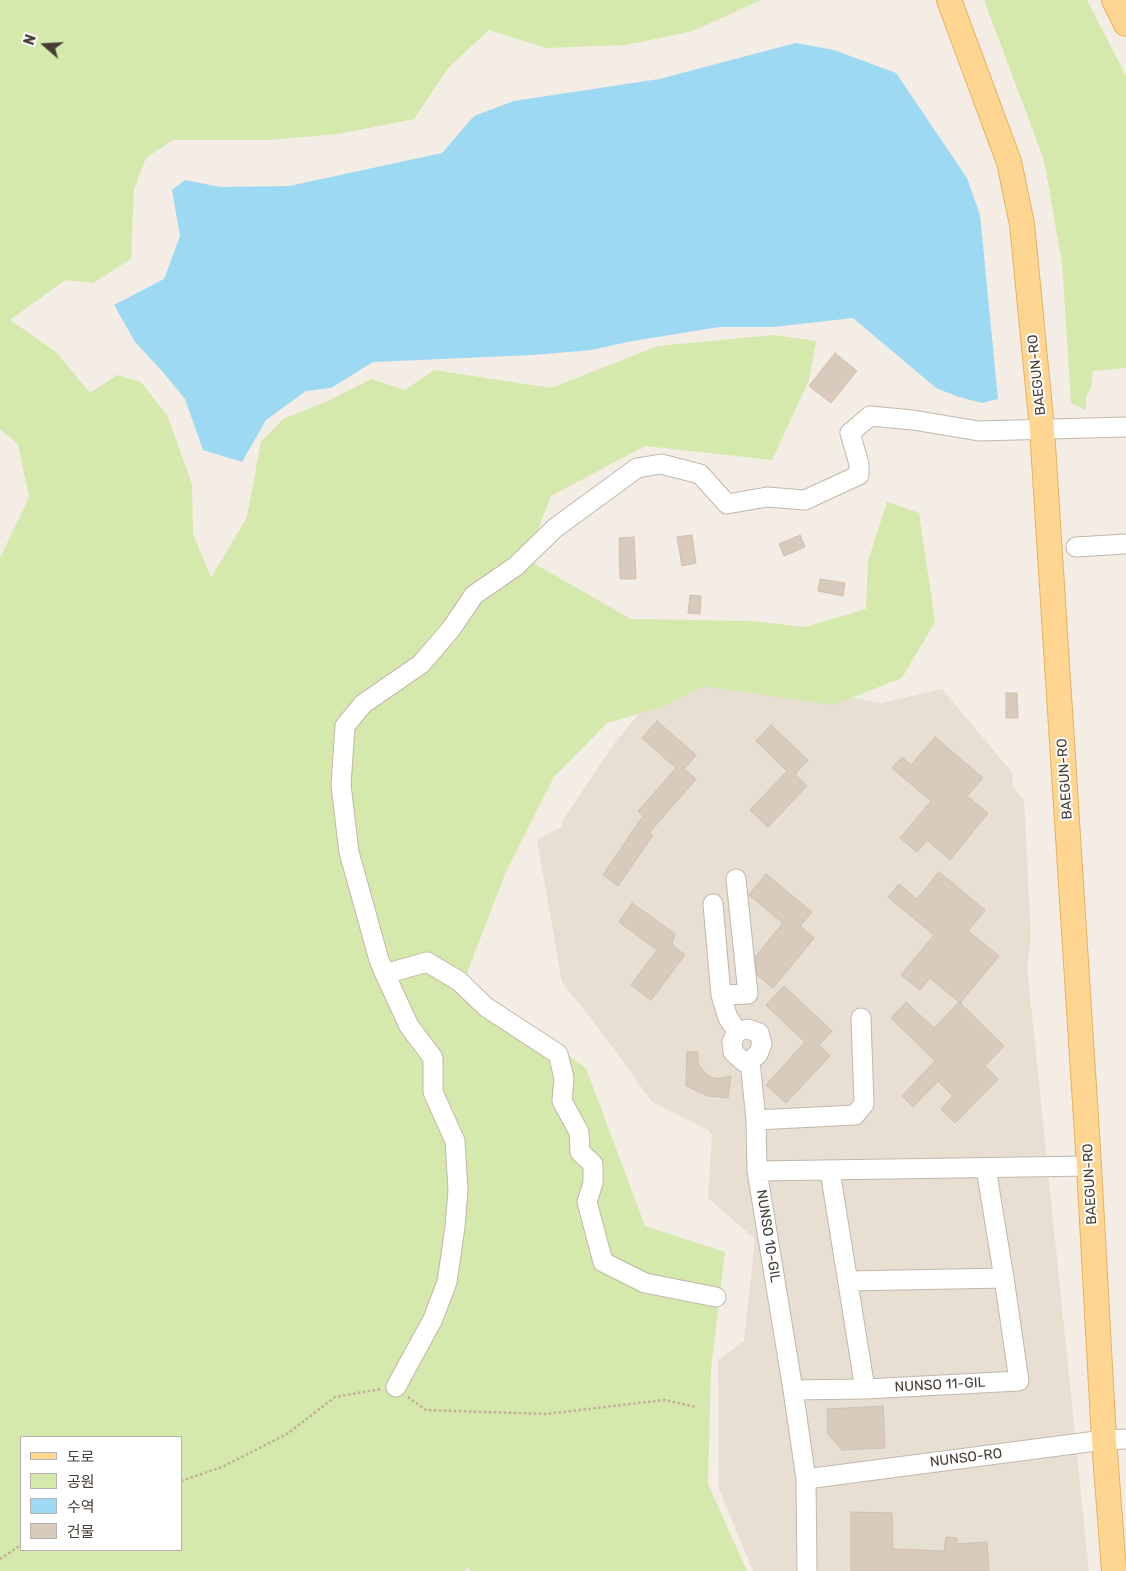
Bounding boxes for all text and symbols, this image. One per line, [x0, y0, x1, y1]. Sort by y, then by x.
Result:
north arrow [20, 20, 70, 70]
text: N [21, 32, 40, 47]
street label: BAEGUN-RO [1024, 334, 1050, 416]
street label: BAEGUN-RO [1054, 738, 1076, 820]
street label: BAEGUN-RO [1079, 1143, 1101, 1225]
street label: NUNSO 10-GIL [752, 1188, 784, 1284]
street label: NUNSO 11-GIL [894, 1374, 986, 1396]
legend [20, 1436, 182, 1551]
street label: NUNSO-RO [929, 1445, 1003, 1471]
text: 도로 [67, 1448, 95, 1466]
text: 공원 [67, 1473, 95, 1491]
text: 수역 [67, 1498, 95, 1516]
text: 건물 [67, 1523, 95, 1541]

